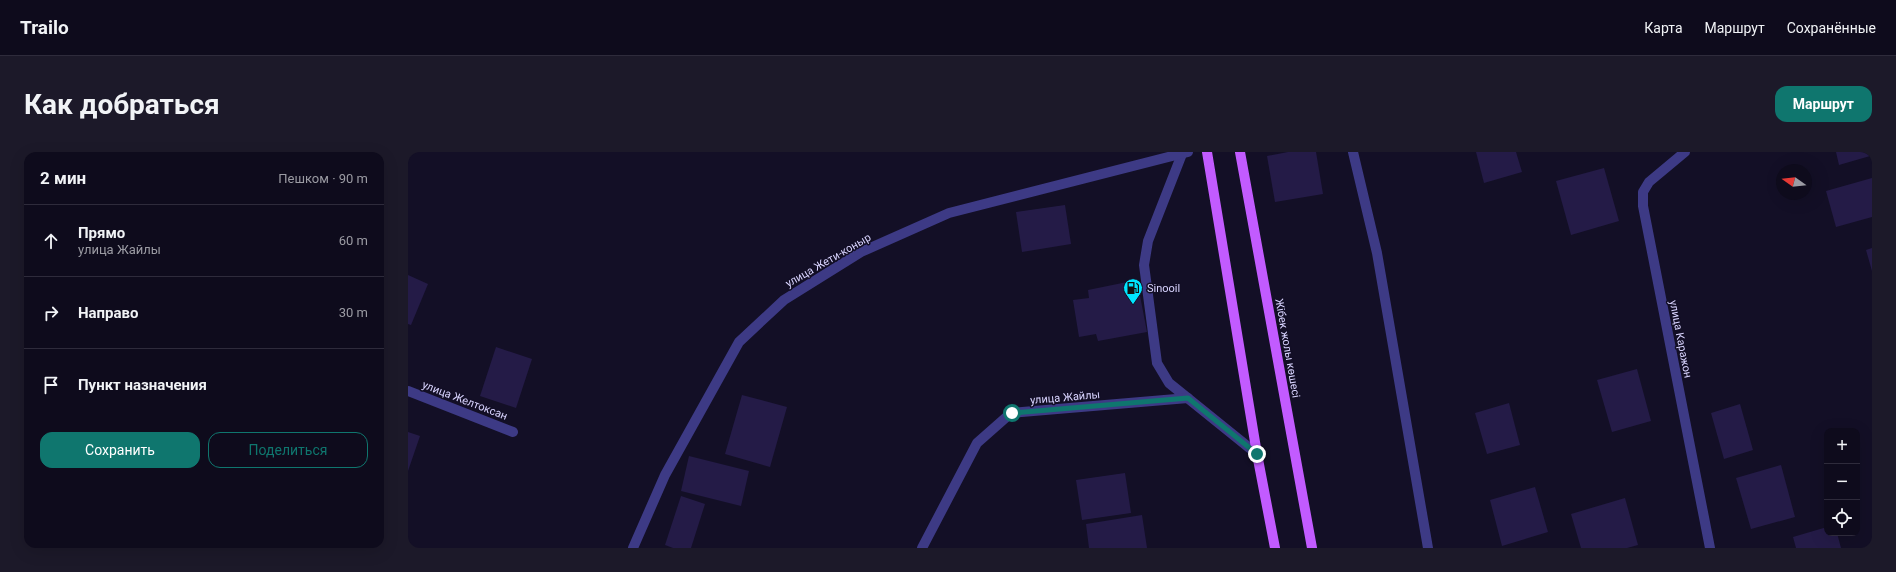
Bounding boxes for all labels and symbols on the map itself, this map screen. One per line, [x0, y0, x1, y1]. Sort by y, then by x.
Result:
north arrow [1776, 164, 1812, 200]
street label: улица Жети-коныр [783, 231, 873, 290]
fuel station icon: Sinooil [1122, 277, 1144, 305]
place label: Sinooil [1147, 282, 1180, 295]
street label: Жібек жолы көшесі [1272, 297, 1303, 399]
street label: улица Каражон [1667, 299, 1694, 379]
street label: улица Желтоксан [420, 378, 509, 423]
street label: улица Жайлы [1030, 388, 1101, 407]
route start [1003, 404, 1021, 422]
route end [1248, 445, 1266, 463]

